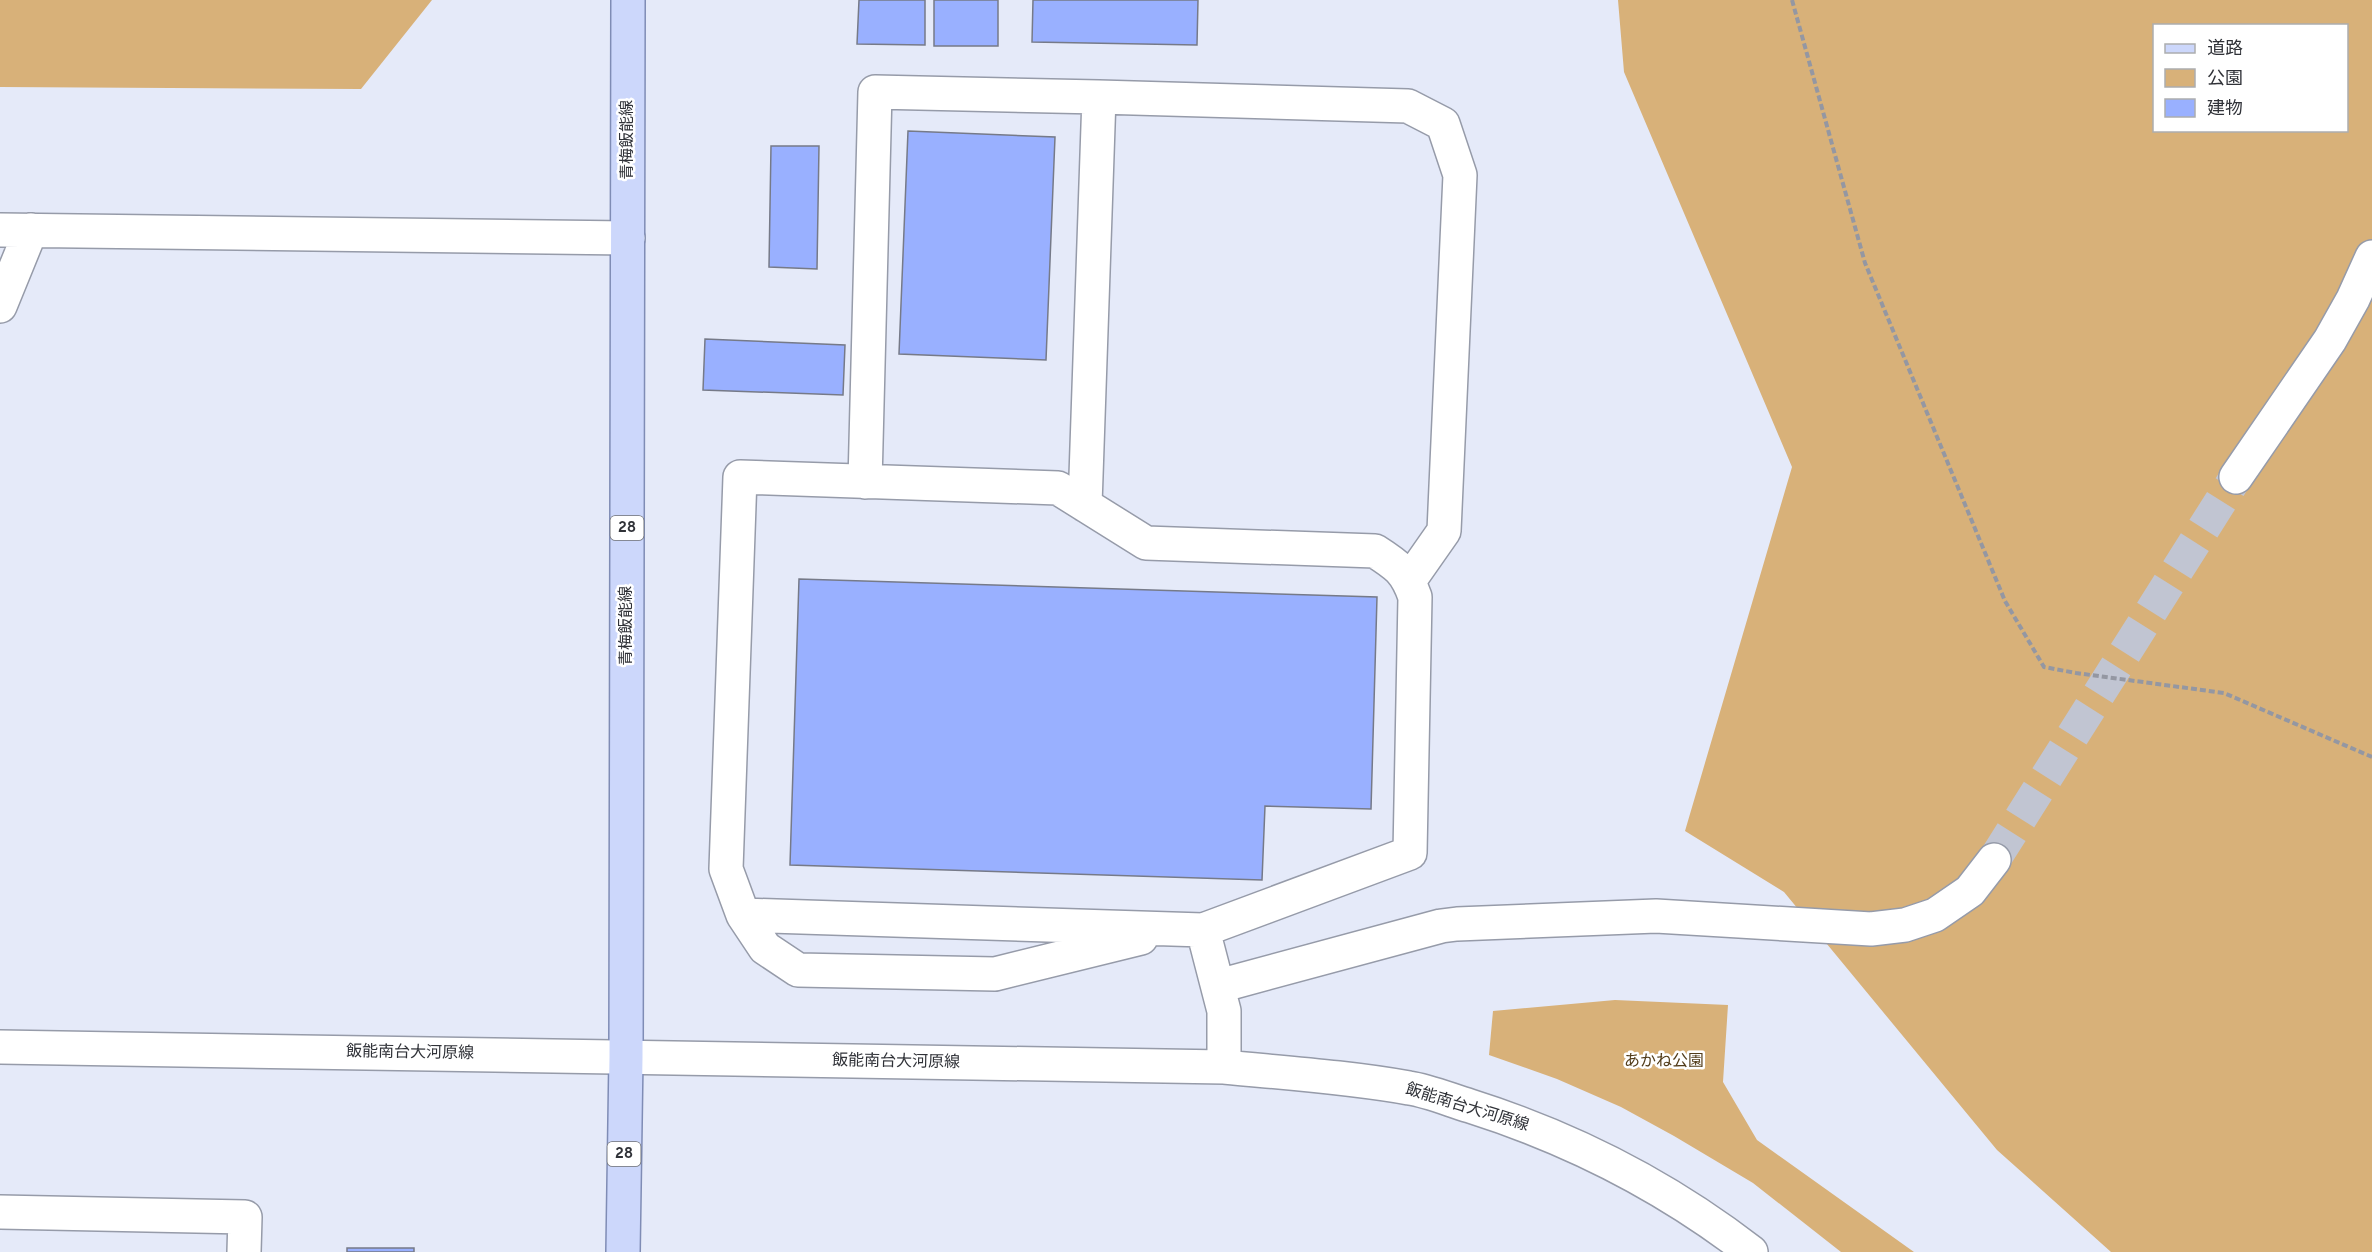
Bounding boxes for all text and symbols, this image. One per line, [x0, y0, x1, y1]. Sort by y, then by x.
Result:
legend [2153, 24, 2348, 132]
text: 道路 [2207, 38, 2243, 61]
text: 公園 [2207, 68, 2243, 91]
text: 建物 [2207, 98, 2243, 121]
street label: 青梅飯能線 [618, 100, 638, 180]
road number: 28 [610, 516, 644, 540]
street label: 青梅飯能線 [617, 586, 637, 666]
street label: 飯能南台大河原線 [346, 1042, 474, 1064]
street label: 飯能南台大河原線 [832, 1051, 960, 1073]
park label: あかね公園 [1624, 1052, 1704, 1072]
street label: 飯能南台大河原線 [1403, 1080, 1531, 1136]
road number: 28 [608, 1142, 640, 1166]

